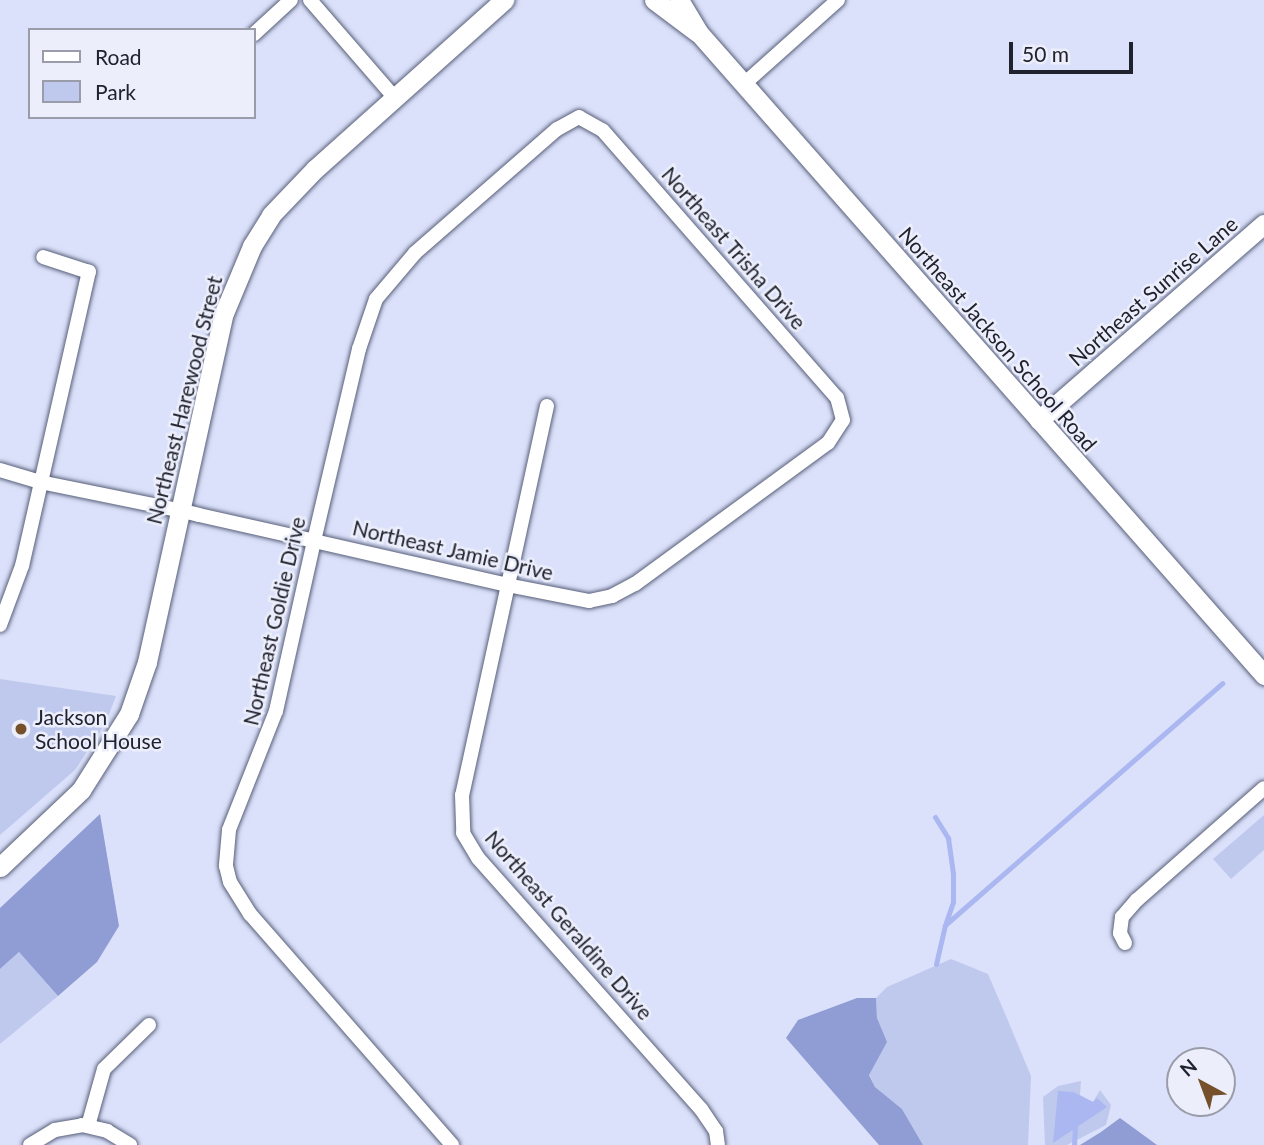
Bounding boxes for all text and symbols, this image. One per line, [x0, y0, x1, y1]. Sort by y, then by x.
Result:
legend [28, 28, 256, 119]
scale bar [1012, 28, 1136, 72]
text: 50 m [1022, 41, 1069, 66]
text: Road [95, 44, 142, 69]
text: Park [95, 79, 136, 104]
street label: Northeast Trisha Drive [656, 161, 812, 335]
street label: Northeast Sunrise Lane [1064, 211, 1242, 371]
street label: Northeast Jackson School Road [894, 221, 1102, 457]
street label: Northeast Harewood Street [141, 273, 227, 527]
street label: Northeast Goldie Drive [238, 514, 310, 728]
street label: Northeast Jamie Drive [350, 515, 556, 585]
place label: Jackson School House [35, 704, 162, 754]
marker: Jackson School House [13, 721, 29, 737]
street label: Northeast Geraldine Drive [480, 825, 658, 1025]
north arrow [1166, 1047, 1236, 1117]
text: N [1175, 1054, 1201, 1081]

